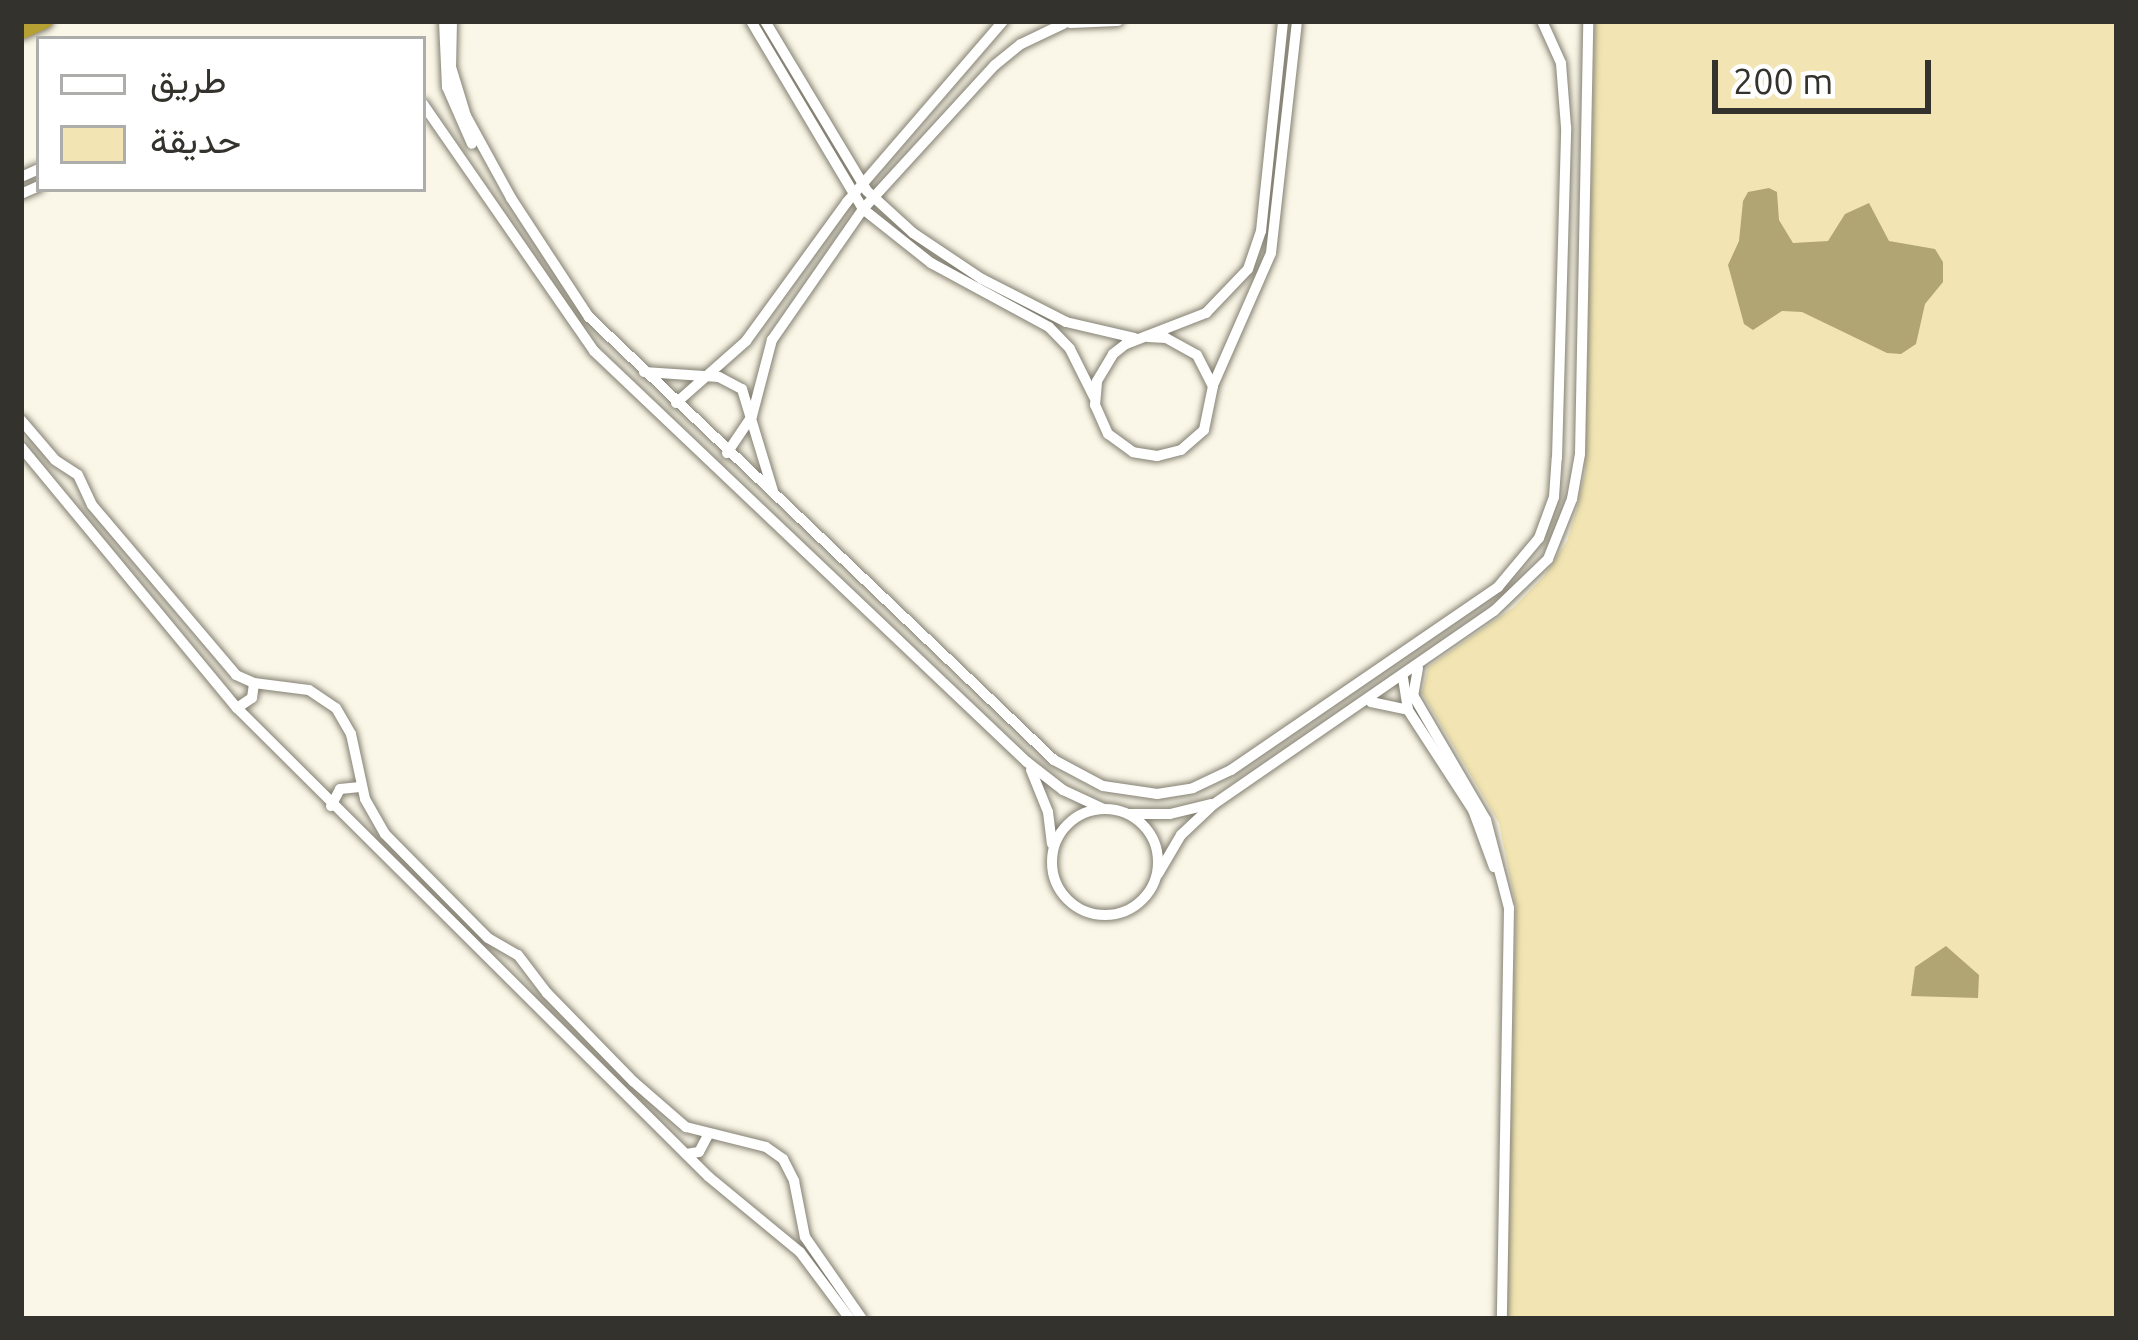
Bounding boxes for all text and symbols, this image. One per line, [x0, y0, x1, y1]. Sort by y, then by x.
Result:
legend [36, 36, 426, 192]
scale bar [1718, 36, 1937, 110]
text: طريق [150, 59, 226, 100]
text: 200 m [1733, 60, 1833, 101]
text: حديقة [150, 119, 241, 160]

